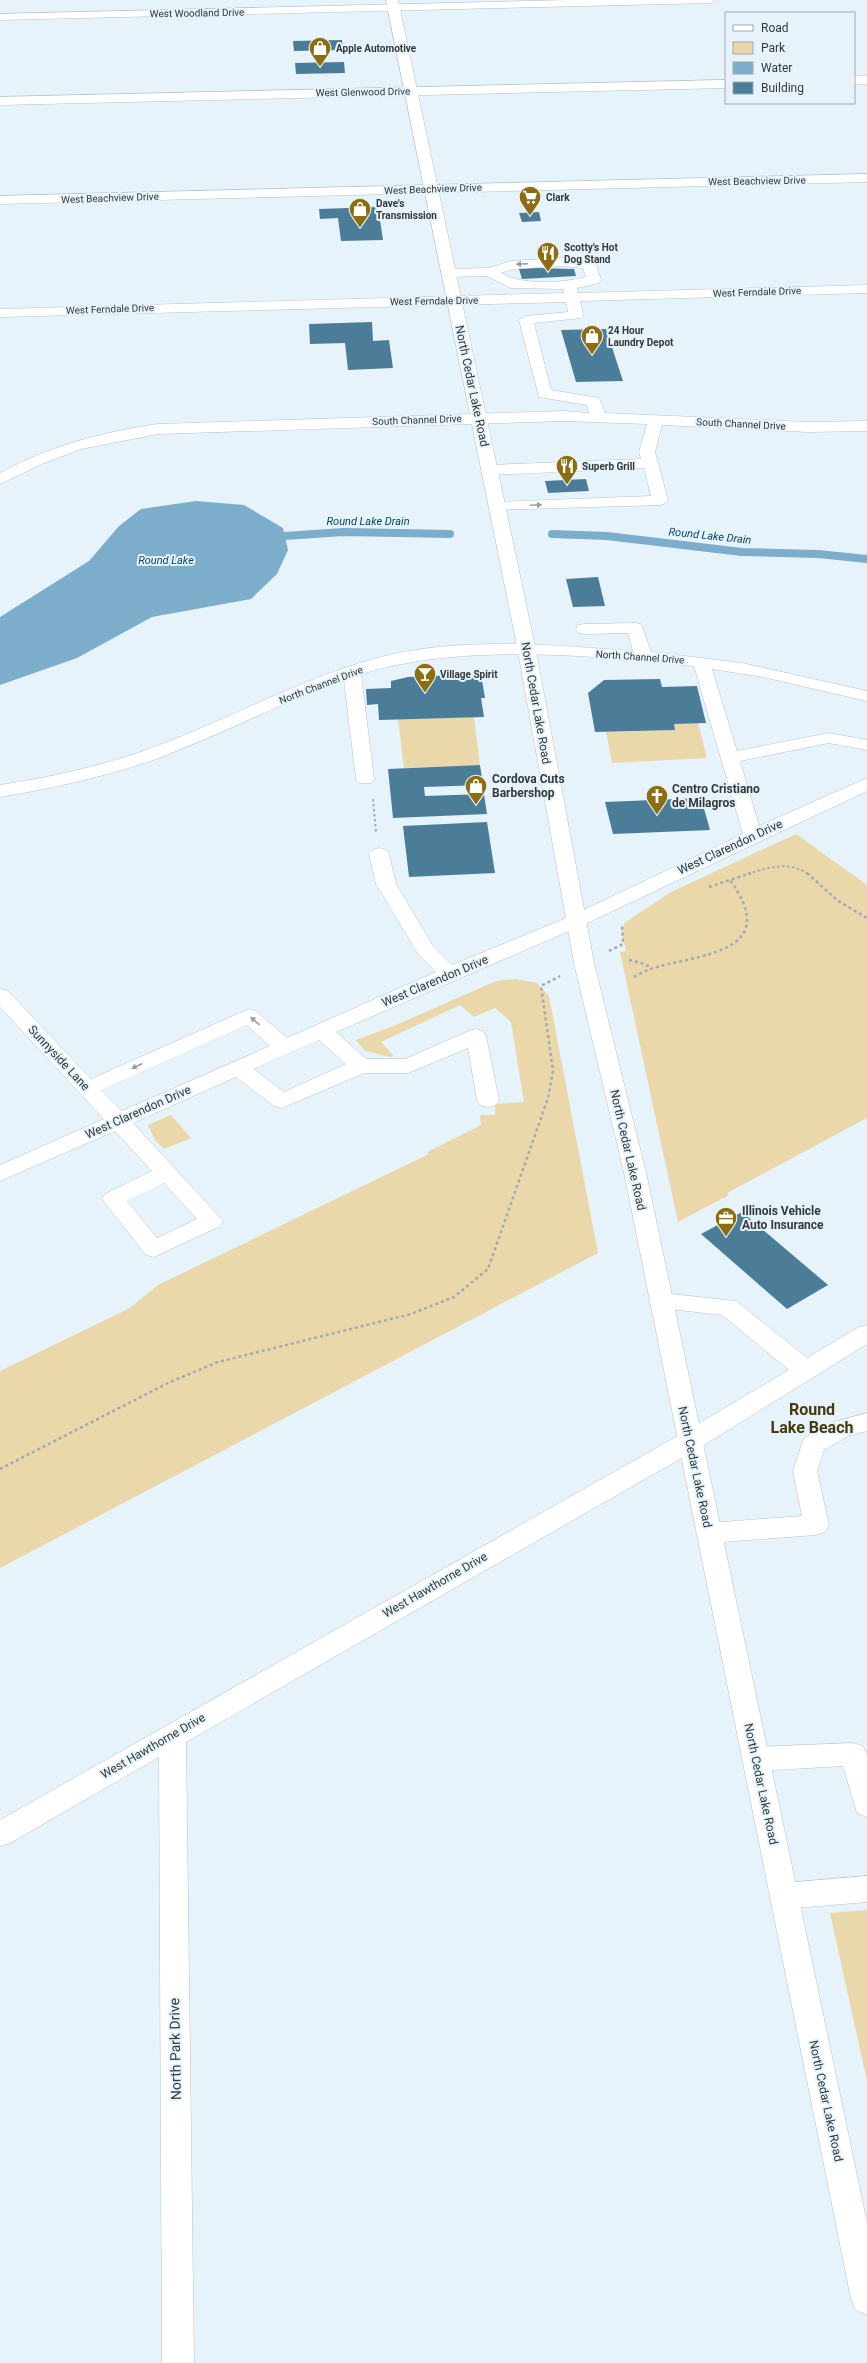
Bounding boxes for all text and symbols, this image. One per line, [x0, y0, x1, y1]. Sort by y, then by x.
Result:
street label: West Woodland Drive [150, 7, 244, 19]
legend [725, 12, 855, 104]
text: Road [761, 21, 789, 35]
shop icon: Apple Automotive [307, 35, 333, 68]
text: Park [761, 41, 786, 55]
place label: Apple Automotive [336, 43, 417, 54]
text: Water [761, 61, 792, 75]
text: Building [761, 81, 804, 95]
street label: West Glenwood Drive [316, 86, 410, 98]
street label: West Beachview Drive [708, 175, 806, 187]
street label: West Beachview Drive [384, 182, 482, 196]
supermarket icon: Clark [517, 184, 543, 217]
street label: West Beachview Drive [61, 191, 159, 205]
place label: Clark [546, 192, 570, 203]
shop icon: Dave's Transmission [347, 196, 373, 229]
place label: Dave's Transmission [376, 198, 437, 221]
restaurant icon: Scotty's Hot Dog Stand [535, 240, 561, 273]
place label: Scotty's Hot Dog Stand [564, 242, 618, 265]
one-way arrow [516, 261, 528, 268]
street label: West Ferndale Drive [713, 285, 801, 299]
street label: West Ferndale Drive [390, 295, 478, 307]
street label: West Ferndale Drive [66, 302, 154, 316]
shop icon: 24 Hour Laundry Depot [579, 323, 605, 356]
street label: North Cedar Lake Road [452, 324, 492, 448]
place label: 24 Hour Laundry Depot [608, 325, 674, 348]
street label: South Channel Drive [372, 413, 462, 427]
street label: South Channel Drive [696, 416, 786, 432]
restaurant icon: Superb Grill [554, 453, 580, 486]
place label: Superb Grill [582, 461, 635, 472]
one-way arrow [530, 502, 543, 508]
water label: Round Lake Drain [326, 515, 410, 528]
water label: Round Lake Drain [668, 525, 752, 547]
water label: Round Lake [138, 554, 194, 567]
street label: North Cedar Lake Road [518, 641, 554, 765]
street label: North Channel Drive [595, 648, 685, 666]
bar icon: Village Spirit [412, 661, 438, 694]
street label: North Channel Drive [278, 664, 364, 706]
place label: Village Spirit [440, 669, 498, 680]
place label: Cordova Cuts Barbershop [492, 772, 565, 800]
shop icon: Cordova Cuts Barbershop [463, 773, 489, 806]
place label: Centro Cristiano de Milagros [672, 782, 760, 810]
church icon: Centro Cristiano de Milagros [644, 783, 670, 816]
street label: West Clarendon Drive [675, 817, 785, 877]
street label: West Clarendon Drive [380, 952, 490, 1010]
one-way arrow [250, 1017, 260, 1026]
street label: Sunnyside Lane [25, 1023, 93, 1093]
one-way arrow [131, 1064, 143, 1070]
street label: West Clarendon Drive [83, 1082, 193, 1142]
street label: North Cedar Lake Road [607, 1088, 649, 1212]
place label: Illinois Vehicle Auto Insurance [742, 1204, 824, 1232]
office icon: Illinois Vehicle Auto Insurance [713, 1205, 739, 1238]
district label: Round Lake Beach [771, 1400, 854, 1437]
street label: North Cedar Lake Road [675, 1405, 715, 1529]
street label: West Hawthorne Drive [380, 1549, 490, 1621]
street label: West Hawthorne Drive [98, 1710, 208, 1782]
street label: North Cedar Lake Road [741, 1722, 781, 1846]
street label: North Park Drive [166, 1998, 184, 2100]
street label: North Cedar Lake Road [806, 2039, 846, 2163]

